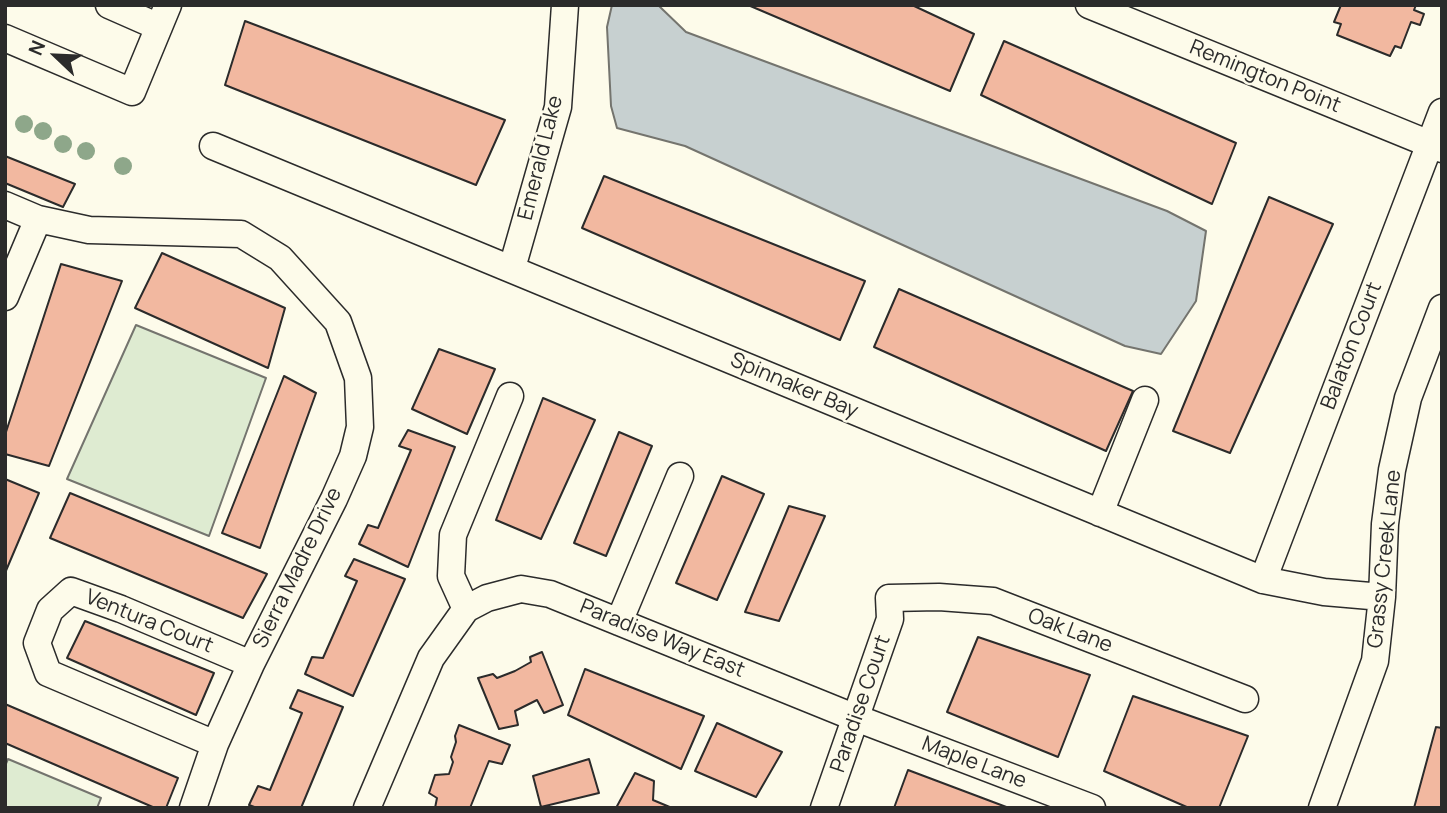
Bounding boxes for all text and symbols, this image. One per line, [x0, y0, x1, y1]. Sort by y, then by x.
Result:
north arrow [21, 21, 91, 91]
street label: Remington Point [1186, 35, 1344, 119]
text: N [22, 36, 51, 59]
street label: Emerald Lake [513, 93, 569, 223]
street label: Balaton Court [1316, 279, 1388, 413]
street label: Spinnaker Bay [726, 348, 862, 424]
street label: Grassy Creek Lane [1363, 469, 1407, 649]
street label: Sierra Madre Drive [248, 484, 348, 652]
street label: Ventura Court [81, 585, 217, 659]
street label: Paradise Way East [576, 594, 748, 684]
street label: Oak Lane [1024, 603, 1116, 659]
street label: Paradise Court [826, 632, 896, 776]
street label: Maple Lane [918, 731, 1030, 795]

